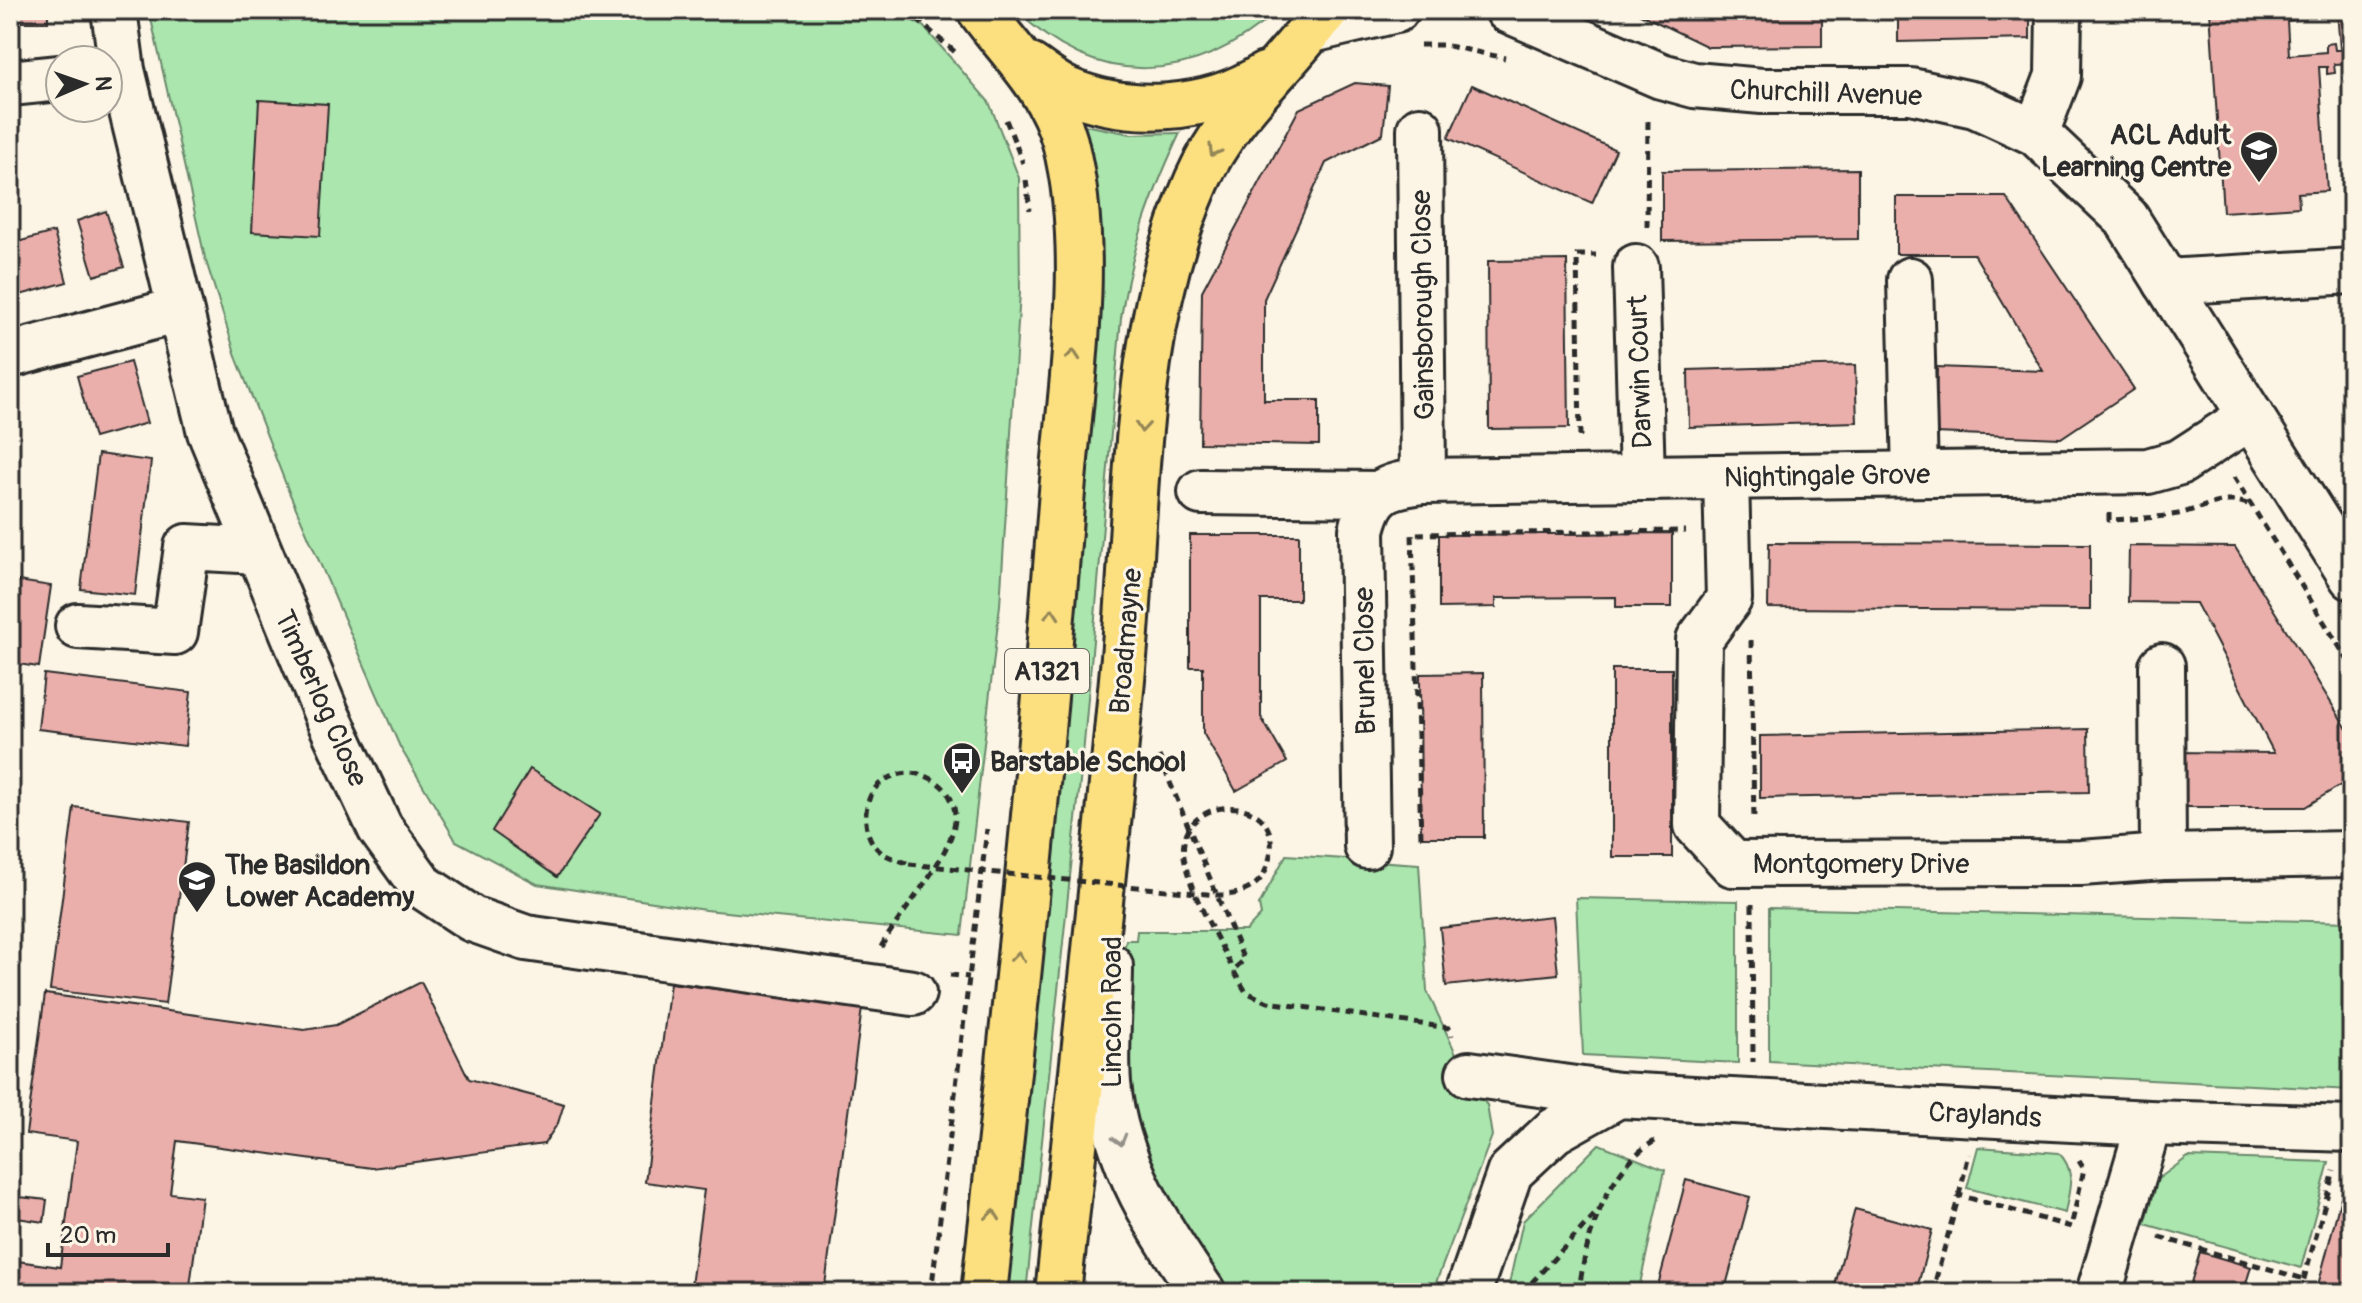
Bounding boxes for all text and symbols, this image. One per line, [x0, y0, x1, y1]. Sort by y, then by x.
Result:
north arrow [44, 44, 124, 124]
street label: Churchill Avenue [1729, 73, 1923, 114]
text: N [89, 75, 117, 91]
place label: ACL Adult Learning Centre [2041, 118, 2232, 185]
school or university icon: ACL Adult Learning Centre [2238, 129, 2280, 184]
one-way arrow [1208, 142, 1224, 157]
street label: Gainsborough Close [1404, 189, 1443, 420]
street label: Darwin Court [1620, 294, 1661, 449]
one-way arrow [1064, 348, 1081, 361]
one-way arrow [1134, 421, 1151, 434]
street label: Nightingale Grove [1724, 457, 1931, 496]
street label: Broadmayne [1103, 566, 1150, 716]
street label: Brunel Close [1347, 587, 1384, 735]
street label: Timberlog Close [266, 605, 375, 792]
one-way arrow [1044, 607, 1061, 620]
road number: A1321 [1005, 649, 1089, 693]
bus stop icon: Barstable School [941, 740, 983, 795]
place label: Barstable School [990, 745, 1186, 780]
street label: Montgomery Drive [1753, 847, 1969, 882]
place label: The Basildon Lower Academy [224, 848, 414, 915]
school or university icon: The Basildon Lower Academy [176, 859, 218, 914]
street label: Lincoln Road [1095, 936, 1130, 1088]
one-way arrow [1009, 950, 1026, 963]
street label: Craylands [1927, 1095, 2043, 1136]
one-way arrow [1111, 1133, 1127, 1147]
scale bar [48, 1207, 168, 1257]
one-way arrow [984, 1209, 1001, 1222]
text: 20 m [60, 1221, 116, 1250]

